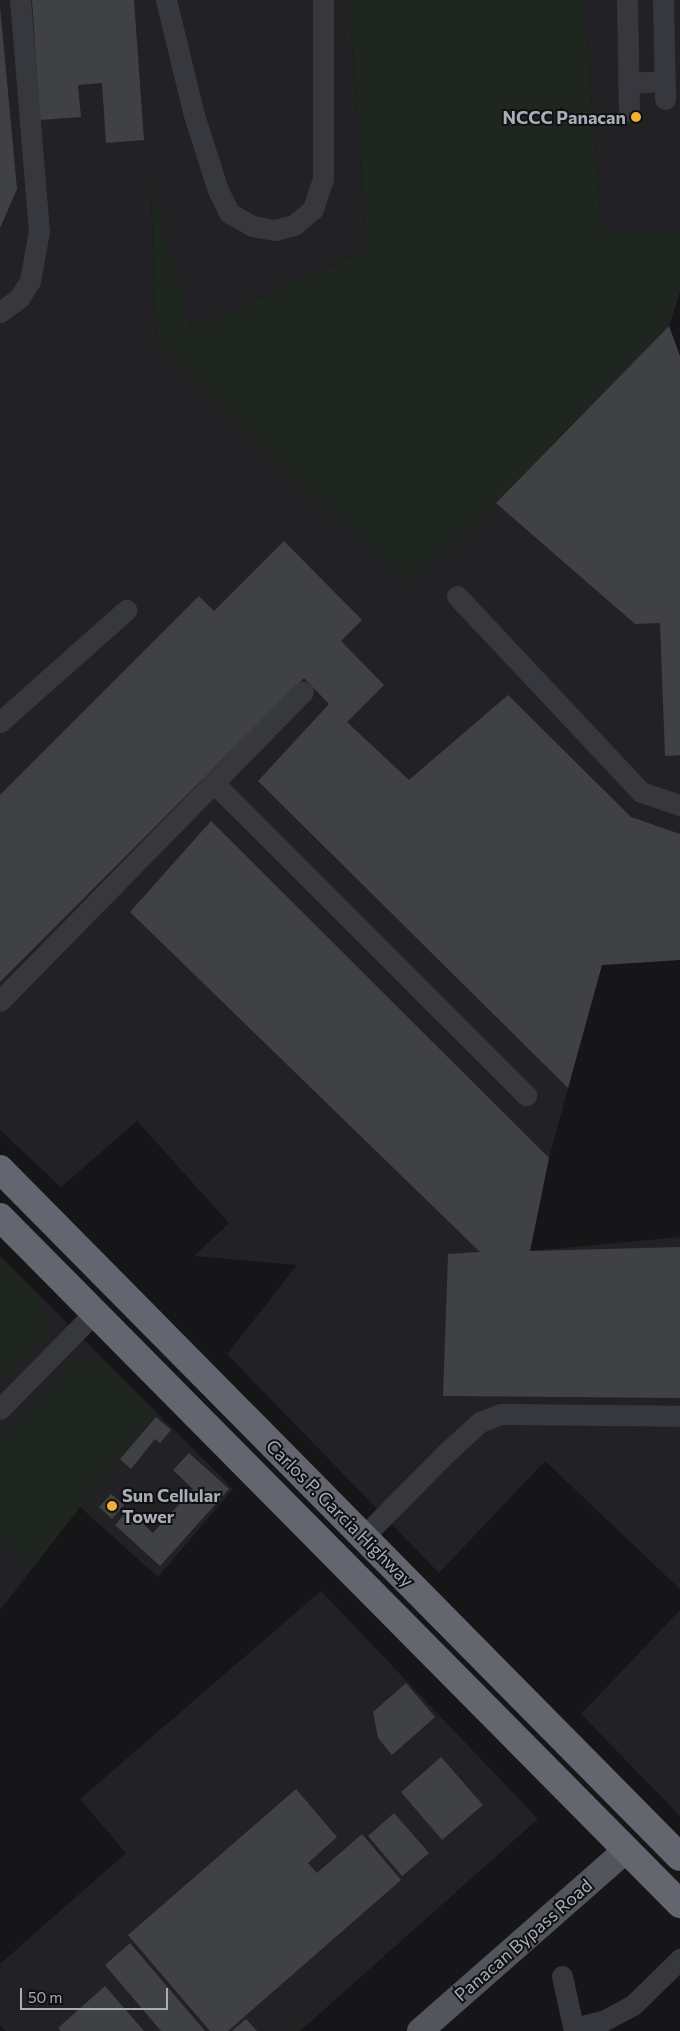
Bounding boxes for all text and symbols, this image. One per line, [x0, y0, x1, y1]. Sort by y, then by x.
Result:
place label: NCCC Panacan [502, 106, 626, 128]
marker: NCCC Panacan [630, 111, 642, 123]
street label: Carlos P. Garcia Highway [262, 1435, 418, 1591]
place label: Sun Cellular Tower [122, 1485, 221, 1528]
marker: Sun Cellular Tower [106, 1500, 118, 1512]
street label: Panacan Bypass Road [450, 1874, 596, 2006]
scale bar [22, 1978, 170, 2010]
text: 50 m [28, 1988, 62, 2006]

